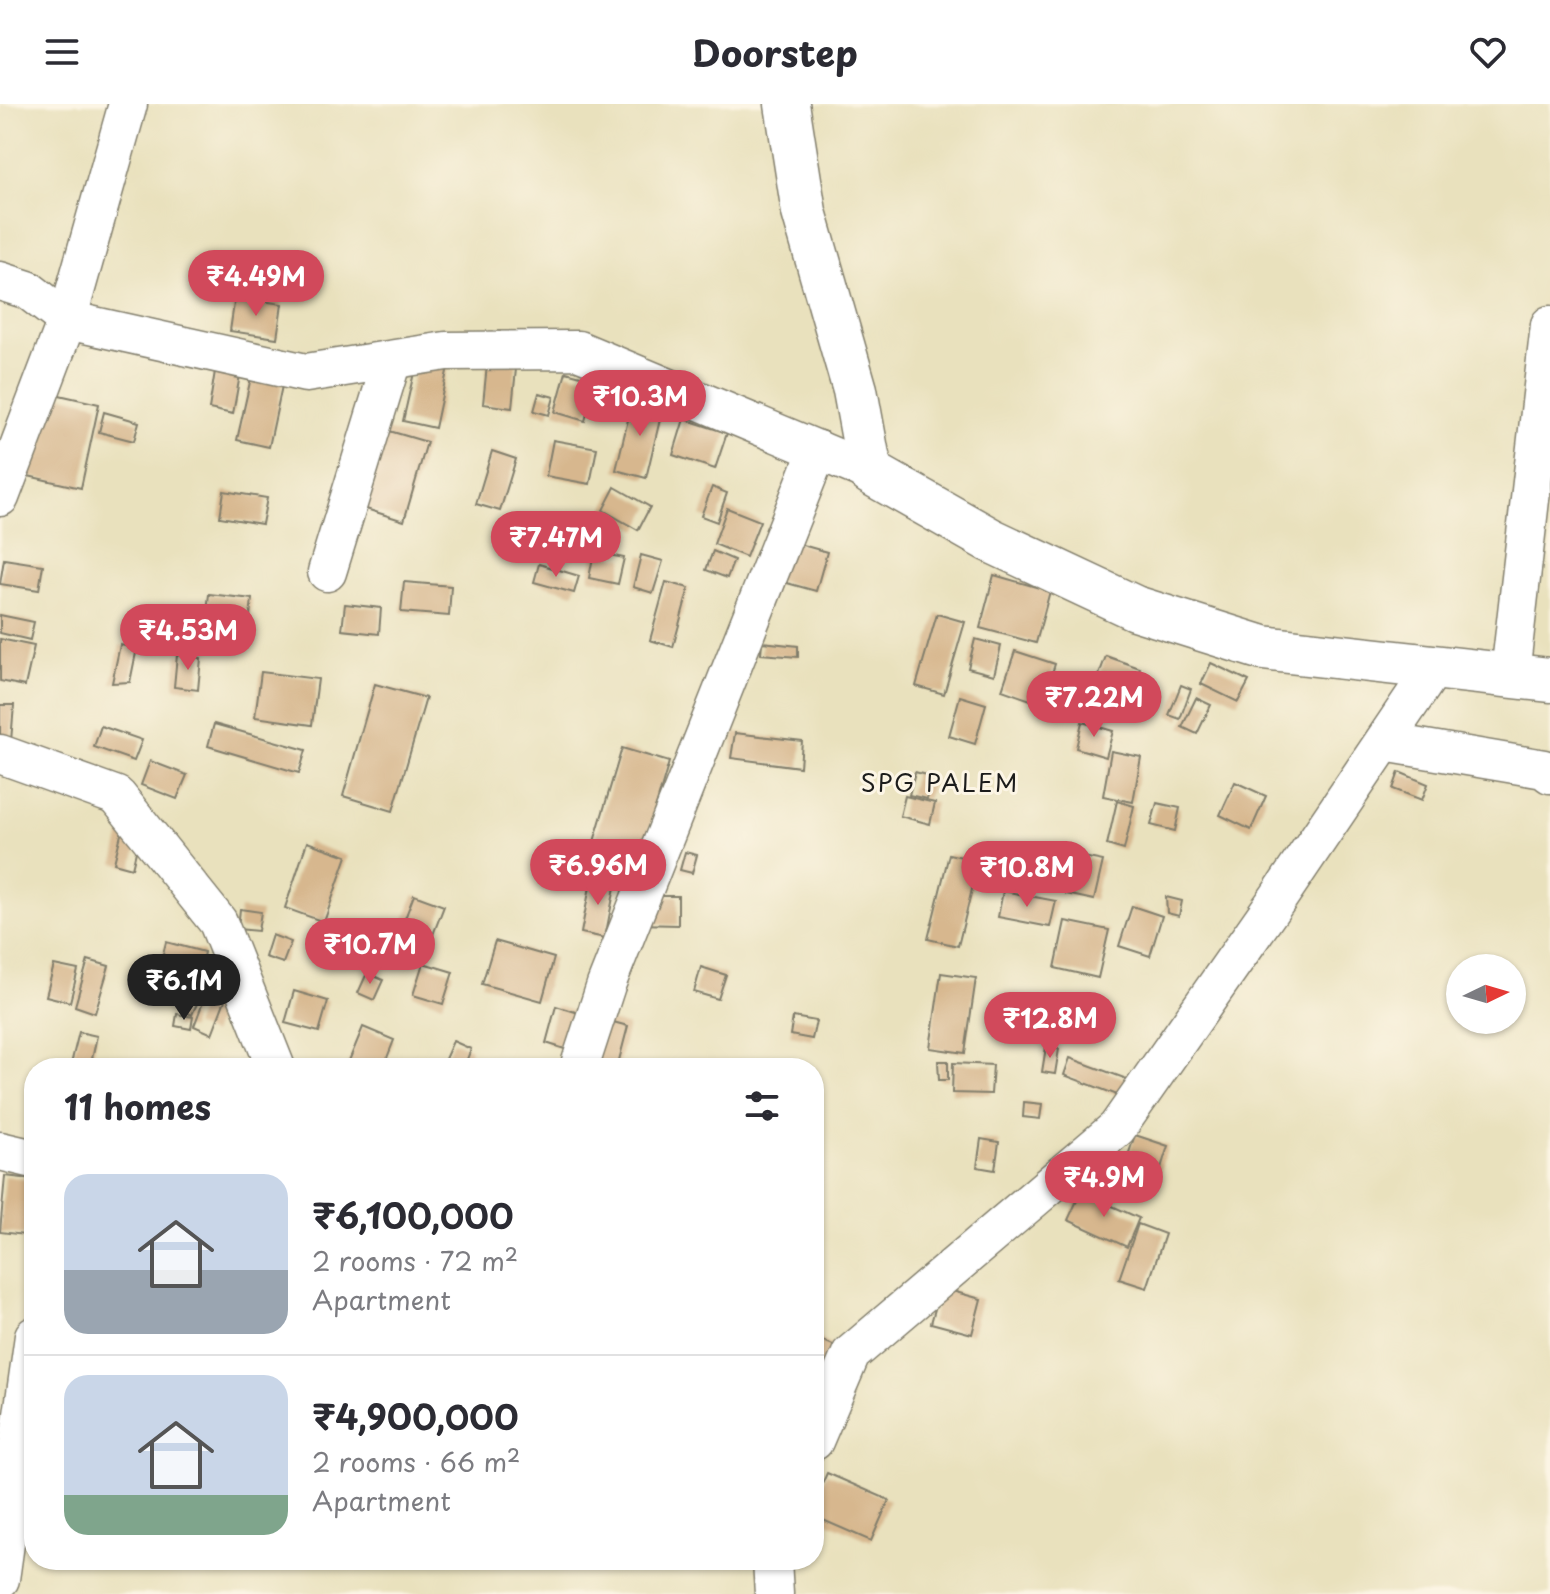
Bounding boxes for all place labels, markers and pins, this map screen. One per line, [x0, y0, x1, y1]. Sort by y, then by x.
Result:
pin: ₹4.49M [191, 250, 321, 318]
pin: ₹10.3M [575, 370, 705, 438]
pin: ₹7.47M [491, 511, 621, 579]
pin: ₹4.53M [123, 604, 253, 672]
pin: ₹7.22M [1029, 671, 1159, 739]
pin: ₹6.96M [533, 839, 663, 907]
pin: ₹10.8M [962, 841, 1092, 909]
pin: ₹10.7M [305, 918, 435, 986]
pin: ₹6.1M [128, 954, 240, 1022]
pin: ₹12.8M [985, 992, 1115, 1060]
pin: ₹4.9M [1048, 1151, 1160, 1219]

